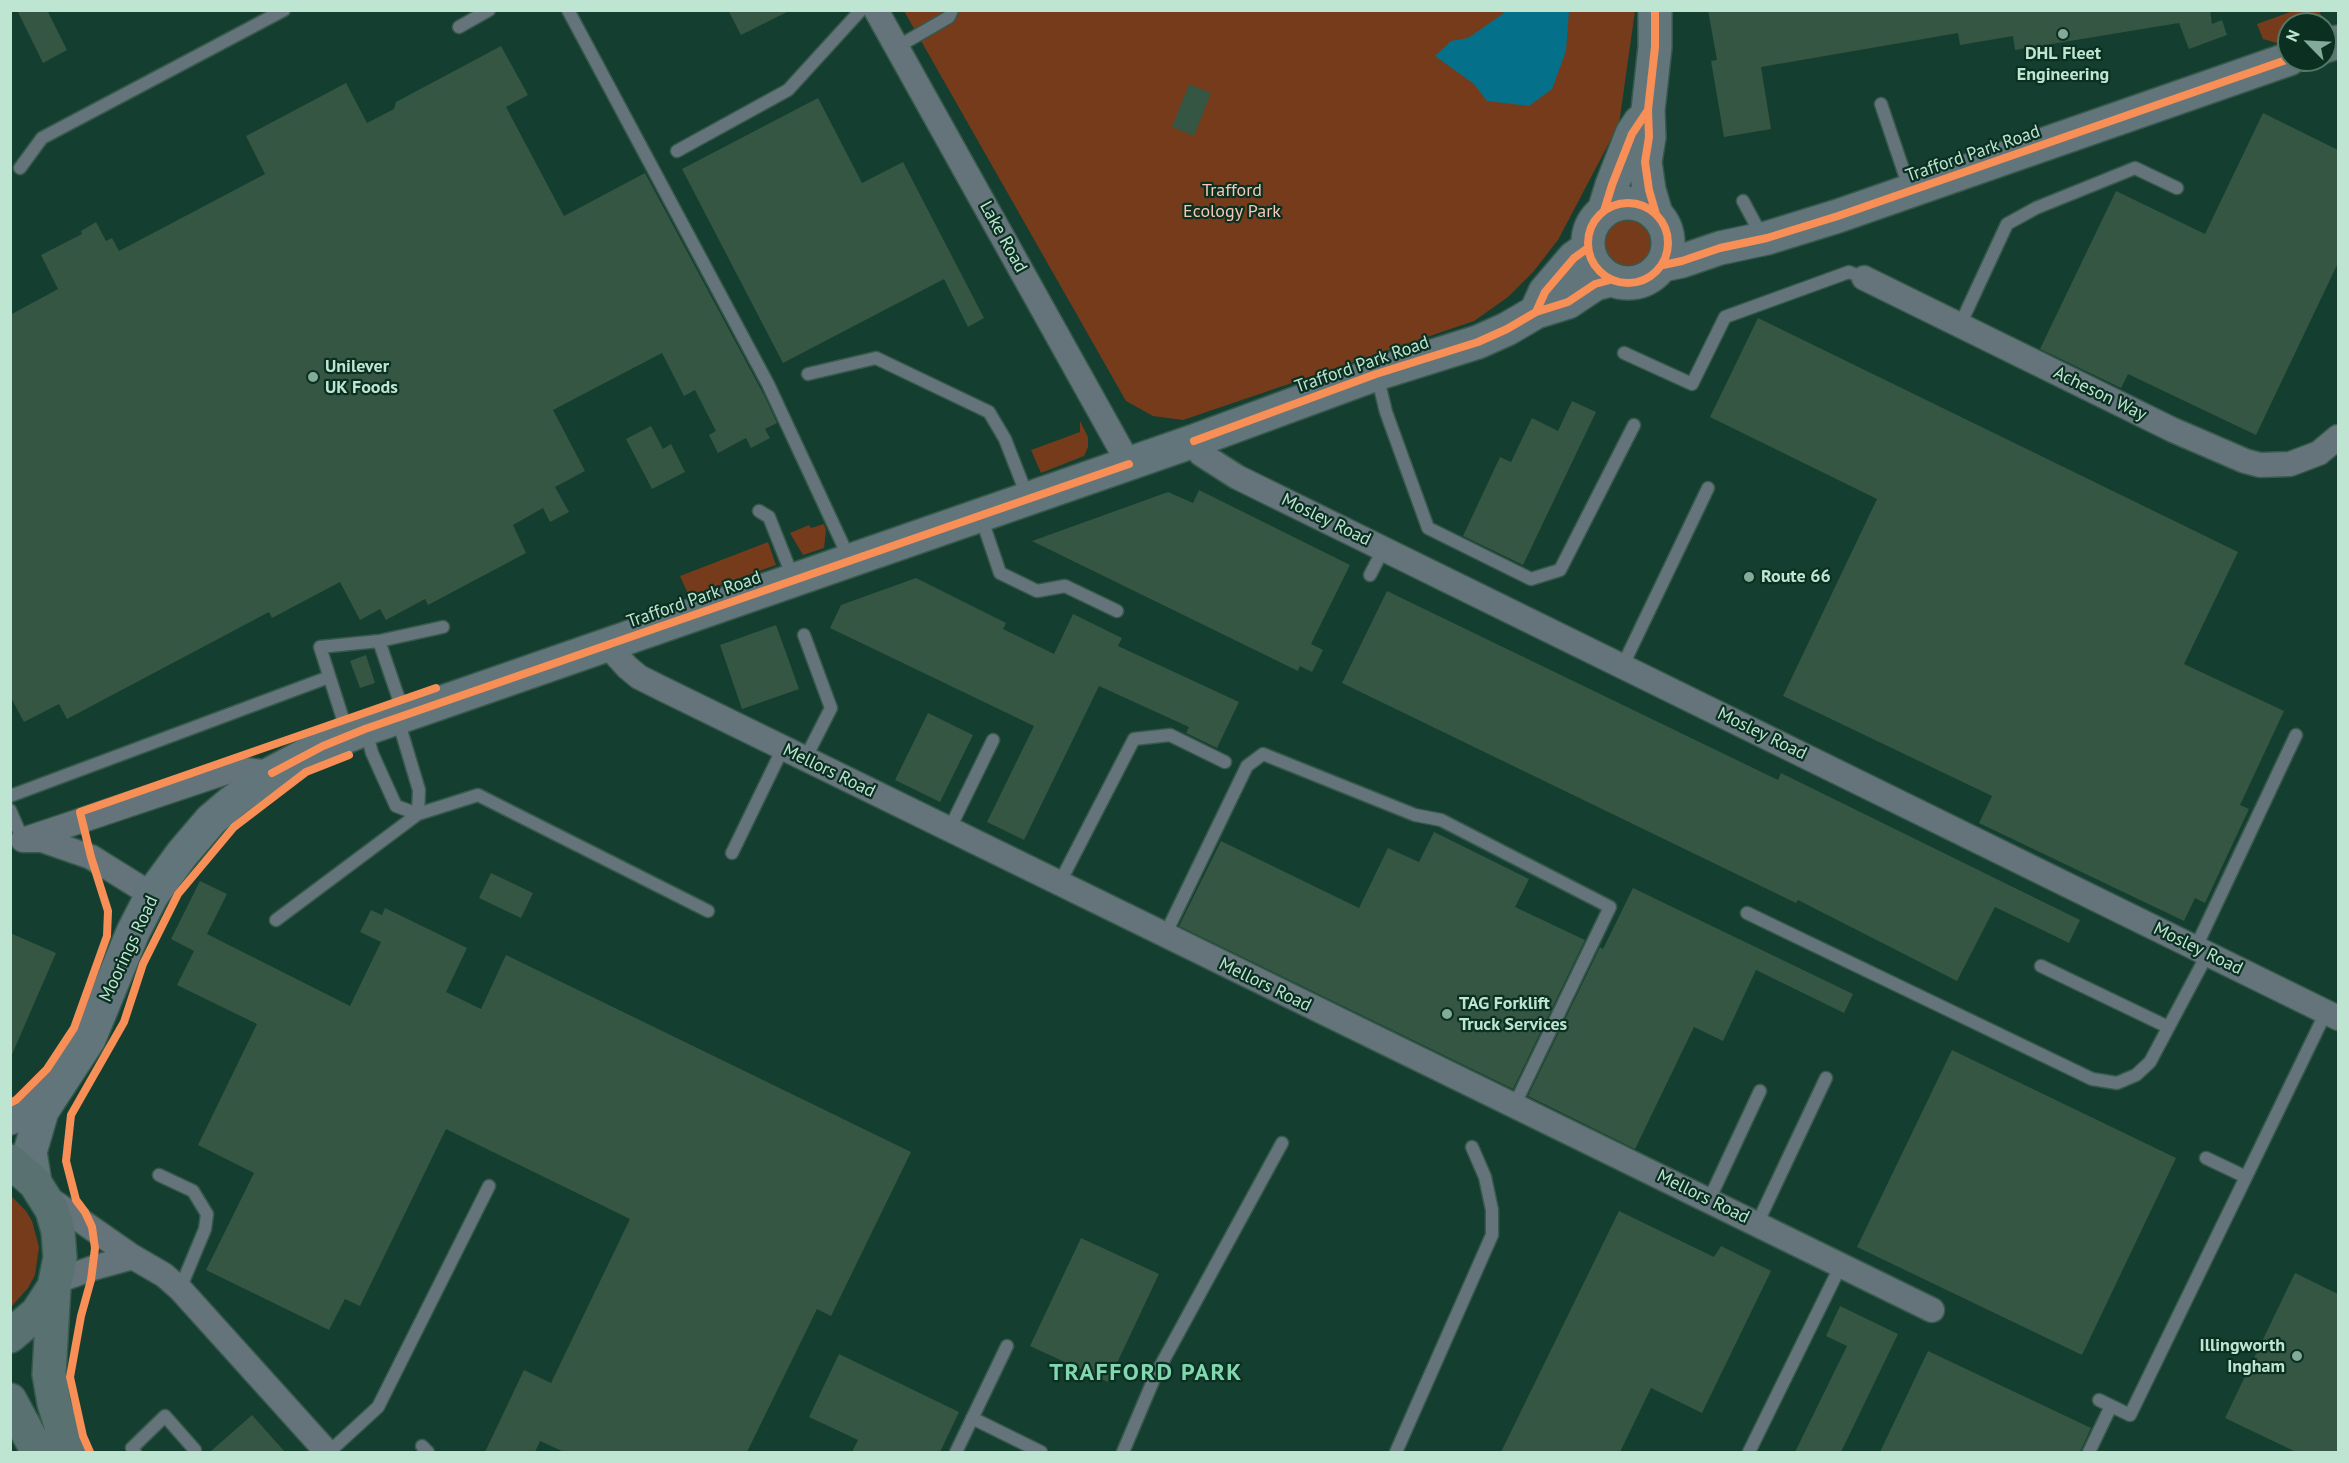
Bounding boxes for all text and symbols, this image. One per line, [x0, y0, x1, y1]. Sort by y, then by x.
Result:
north arrow [2277, 12, 2337, 72]
marker: DHL Fleet Engineering [2056, 27, 2070, 41]
text: N [2281, 27, 2304, 44]
place label: DHL Fleet Engineering [2017, 43, 2109, 86]
street label: Trafford Park Road [1903, 121, 2043, 187]
park label: Trafford Ecology Park [1183, 180, 1281, 222]
street label: Lake Road [975, 198, 1031, 276]
street label: Trafford Park Road [1292, 332, 1432, 398]
place label: Unilever UK Foods [325, 356, 398, 398]
street label: Acheson Way [2050, 362, 2150, 426]
marker: Unilever UK Foods [306, 370, 320, 384]
street label: Mosley Road [1278, 489, 1374, 551]
place label: Route 66 [1761, 566, 1831, 588]
street label: Trafford Park Road [624, 567, 764, 633]
marker: Route 66 [1742, 570, 1756, 584]
street label: Mosley Road [1714, 703, 1810, 765]
street label: Mellors Road [779, 739, 879, 803]
street label: Moorings Road [95, 893, 163, 1005]
street label: Mosley Road [2150, 918, 2246, 980]
street label: Mellors Road [1215, 953, 1315, 1017]
place label: TAG Forklift Truck Services [1459, 993, 1567, 1036]
marker: TAG Forklift Truck Services [1440, 1007, 1454, 1021]
street label: Mellors Road [1653, 1165, 1753, 1229]
place label: Illingworth Ingham [2200, 1335, 2285, 1378]
marker: Illingworth Ingham [2290, 1349, 2304, 1363]
district label: TRAFFORD PARK [1049, 1359, 1243, 1387]

